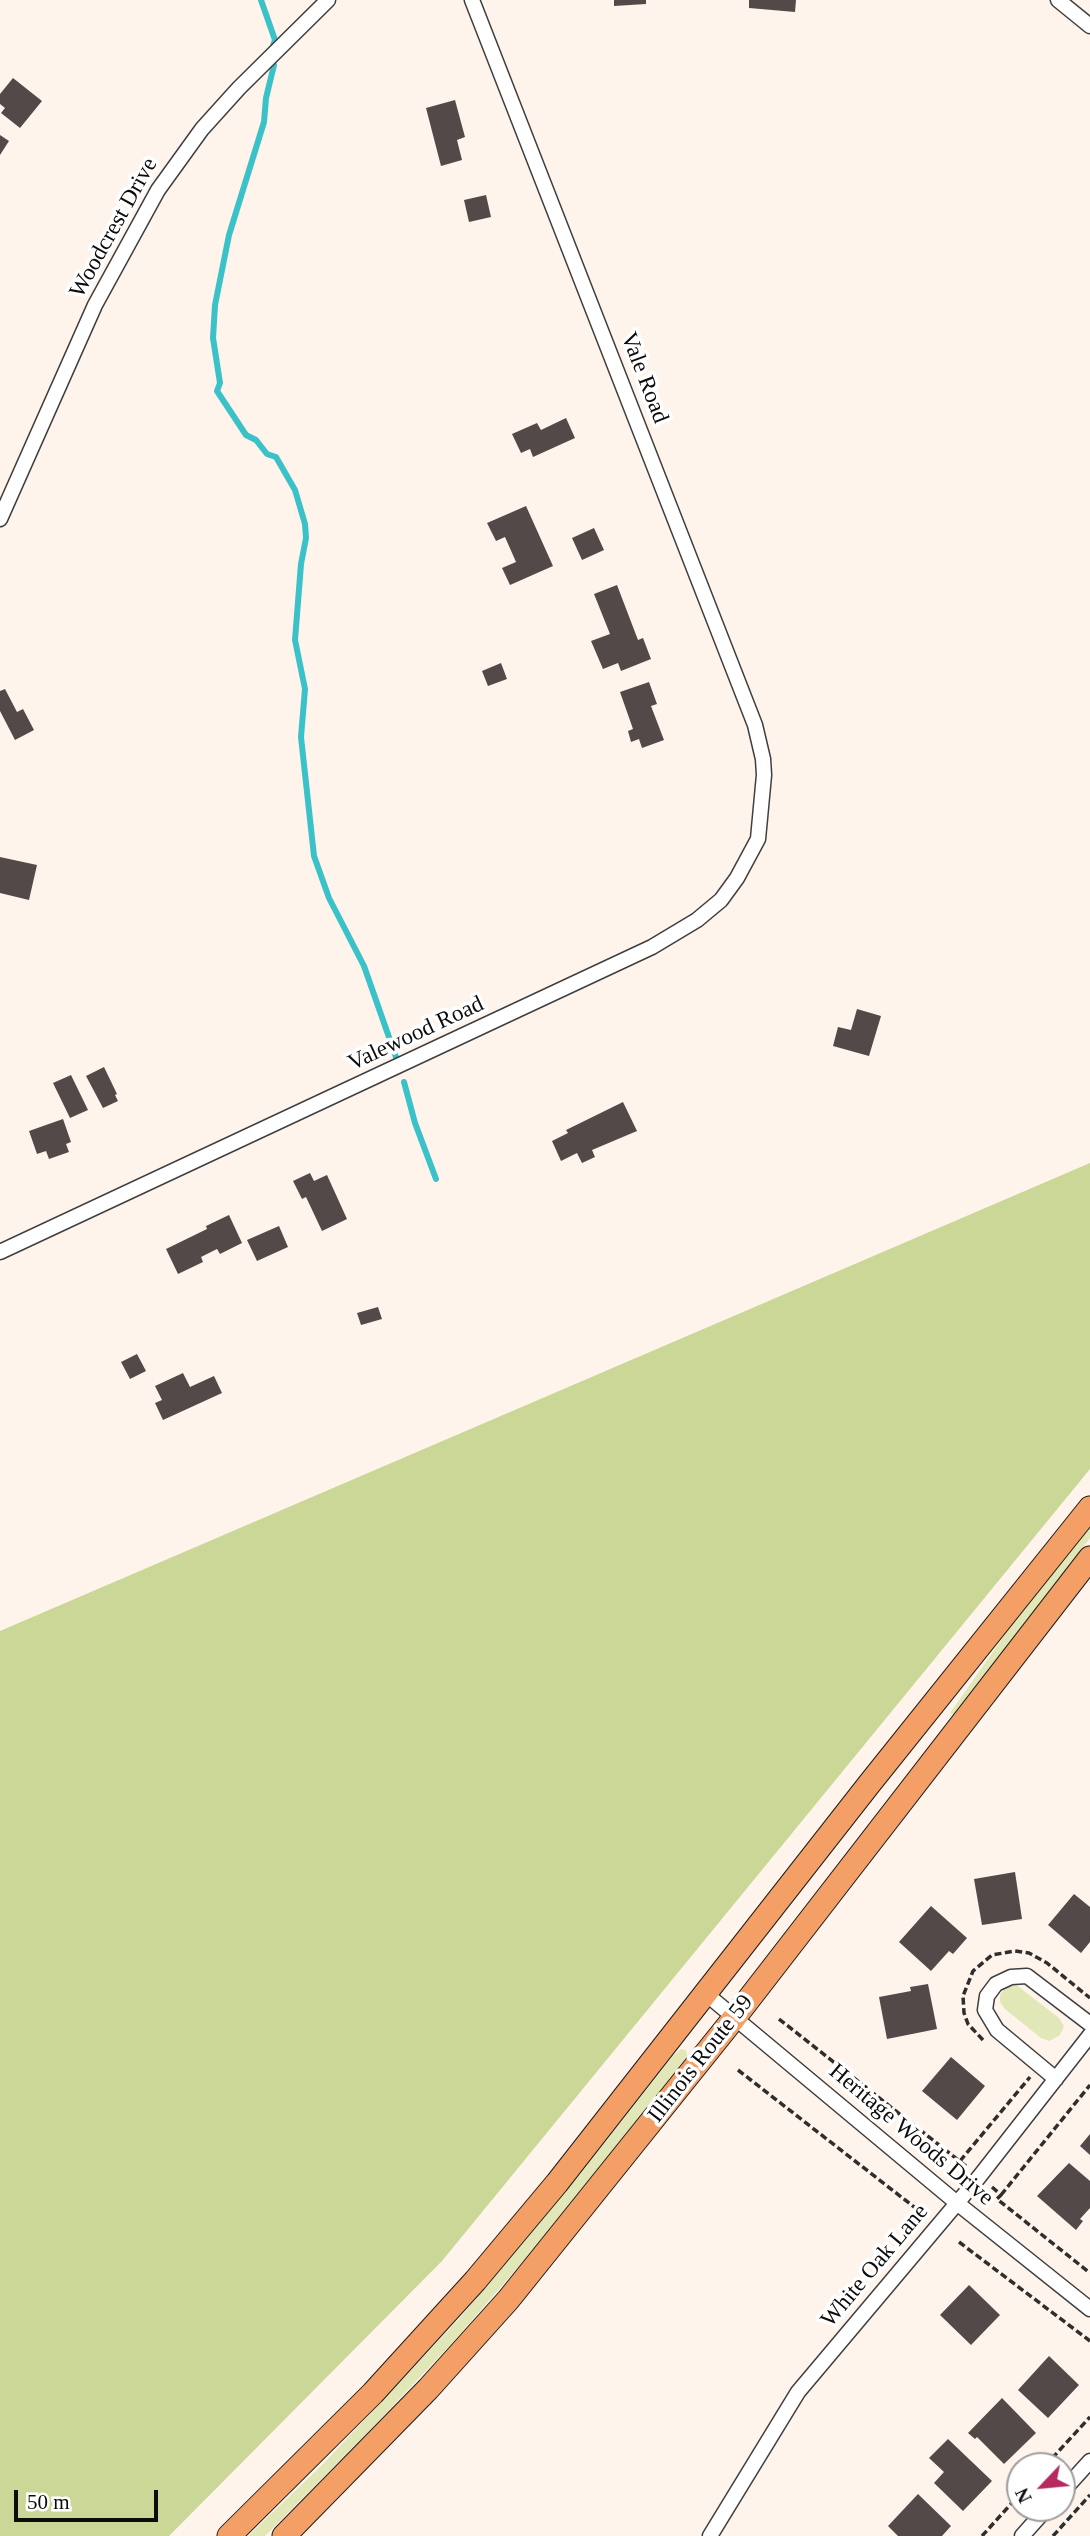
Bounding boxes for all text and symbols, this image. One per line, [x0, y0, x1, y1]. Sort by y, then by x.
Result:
street label: Woodcrest Drive [64, 153, 164, 303]
street label: Vale Road [614, 329, 674, 427]
street label: Valewood Road [344, 991, 488, 1077]
street label: Illinois Route 59 [643, 1990, 759, 2128]
street label: Heritage Woods Drive [823, 2058, 999, 2212]
street label: White Oak Lane [816, 2199, 934, 2333]
north arrow [1006, 2452, 1076, 2522]
scale bar [18, 2476, 161, 2520]
text: N [1011, 2485, 1036, 2506]
text: 50 m [27, 2490, 70, 2514]

